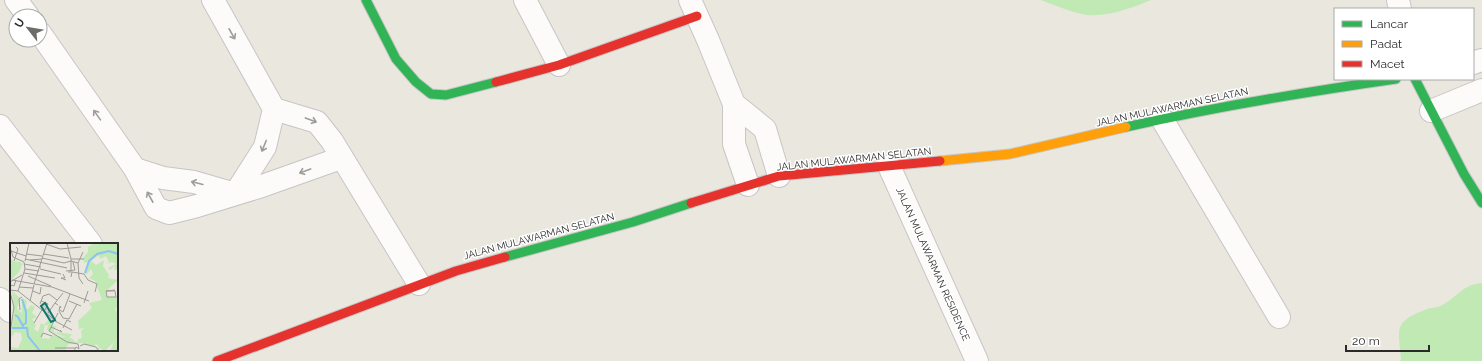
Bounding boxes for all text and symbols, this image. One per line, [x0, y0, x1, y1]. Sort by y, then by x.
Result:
north arrow [8, 8, 48, 48]
legend [1334, 8, 1474, 80]
text: U [12, 16, 28, 30]
text: Lancar [1370, 17, 1409, 31]
one-way arrow [229, 28, 237, 40]
text: Padat [1370, 37, 1402, 51]
text: Macet [1370, 57, 1405, 71]
street label: JALAN MULAWARMAN SELATAN [1095, 85, 1249, 129]
one-way arrow [93, 110, 101, 121]
one-way arrow [304, 117, 316, 125]
one-way arrow [260, 140, 268, 152]
street label: JALAN MULAWARMAN SELATAN [776, 145, 932, 173]
one-way arrow [299, 168, 311, 176]
one-way arrow [191, 179, 204, 186]
street label: JALAN MULAWARMAN RESIDENCE [894, 186, 972, 342]
one-way arrow [146, 191, 154, 203]
street label: JALAN MULAWARMAN SELATAN [462, 211, 616, 261]
inset map [10, 243, 118, 351]
scale bar [1346, 327, 1429, 353]
text: 20 m [1352, 334, 1380, 348]

